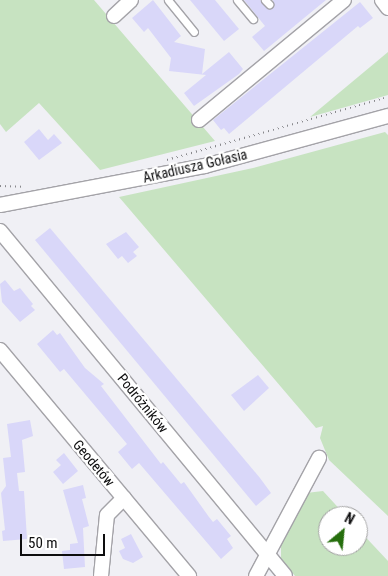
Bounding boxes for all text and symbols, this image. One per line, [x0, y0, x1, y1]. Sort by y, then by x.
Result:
street label: Arkadiusza Gołasia [141, 146, 249, 186]
street label: Podróżników [114, 370, 172, 436]
street label: Geodetów [70, 436, 118, 490]
north arrow [318, 506, 368, 556]
text: N [342, 510, 357, 528]
scale bar [22, 524, 108, 556]
text: 50 m [28, 534, 58, 552]

